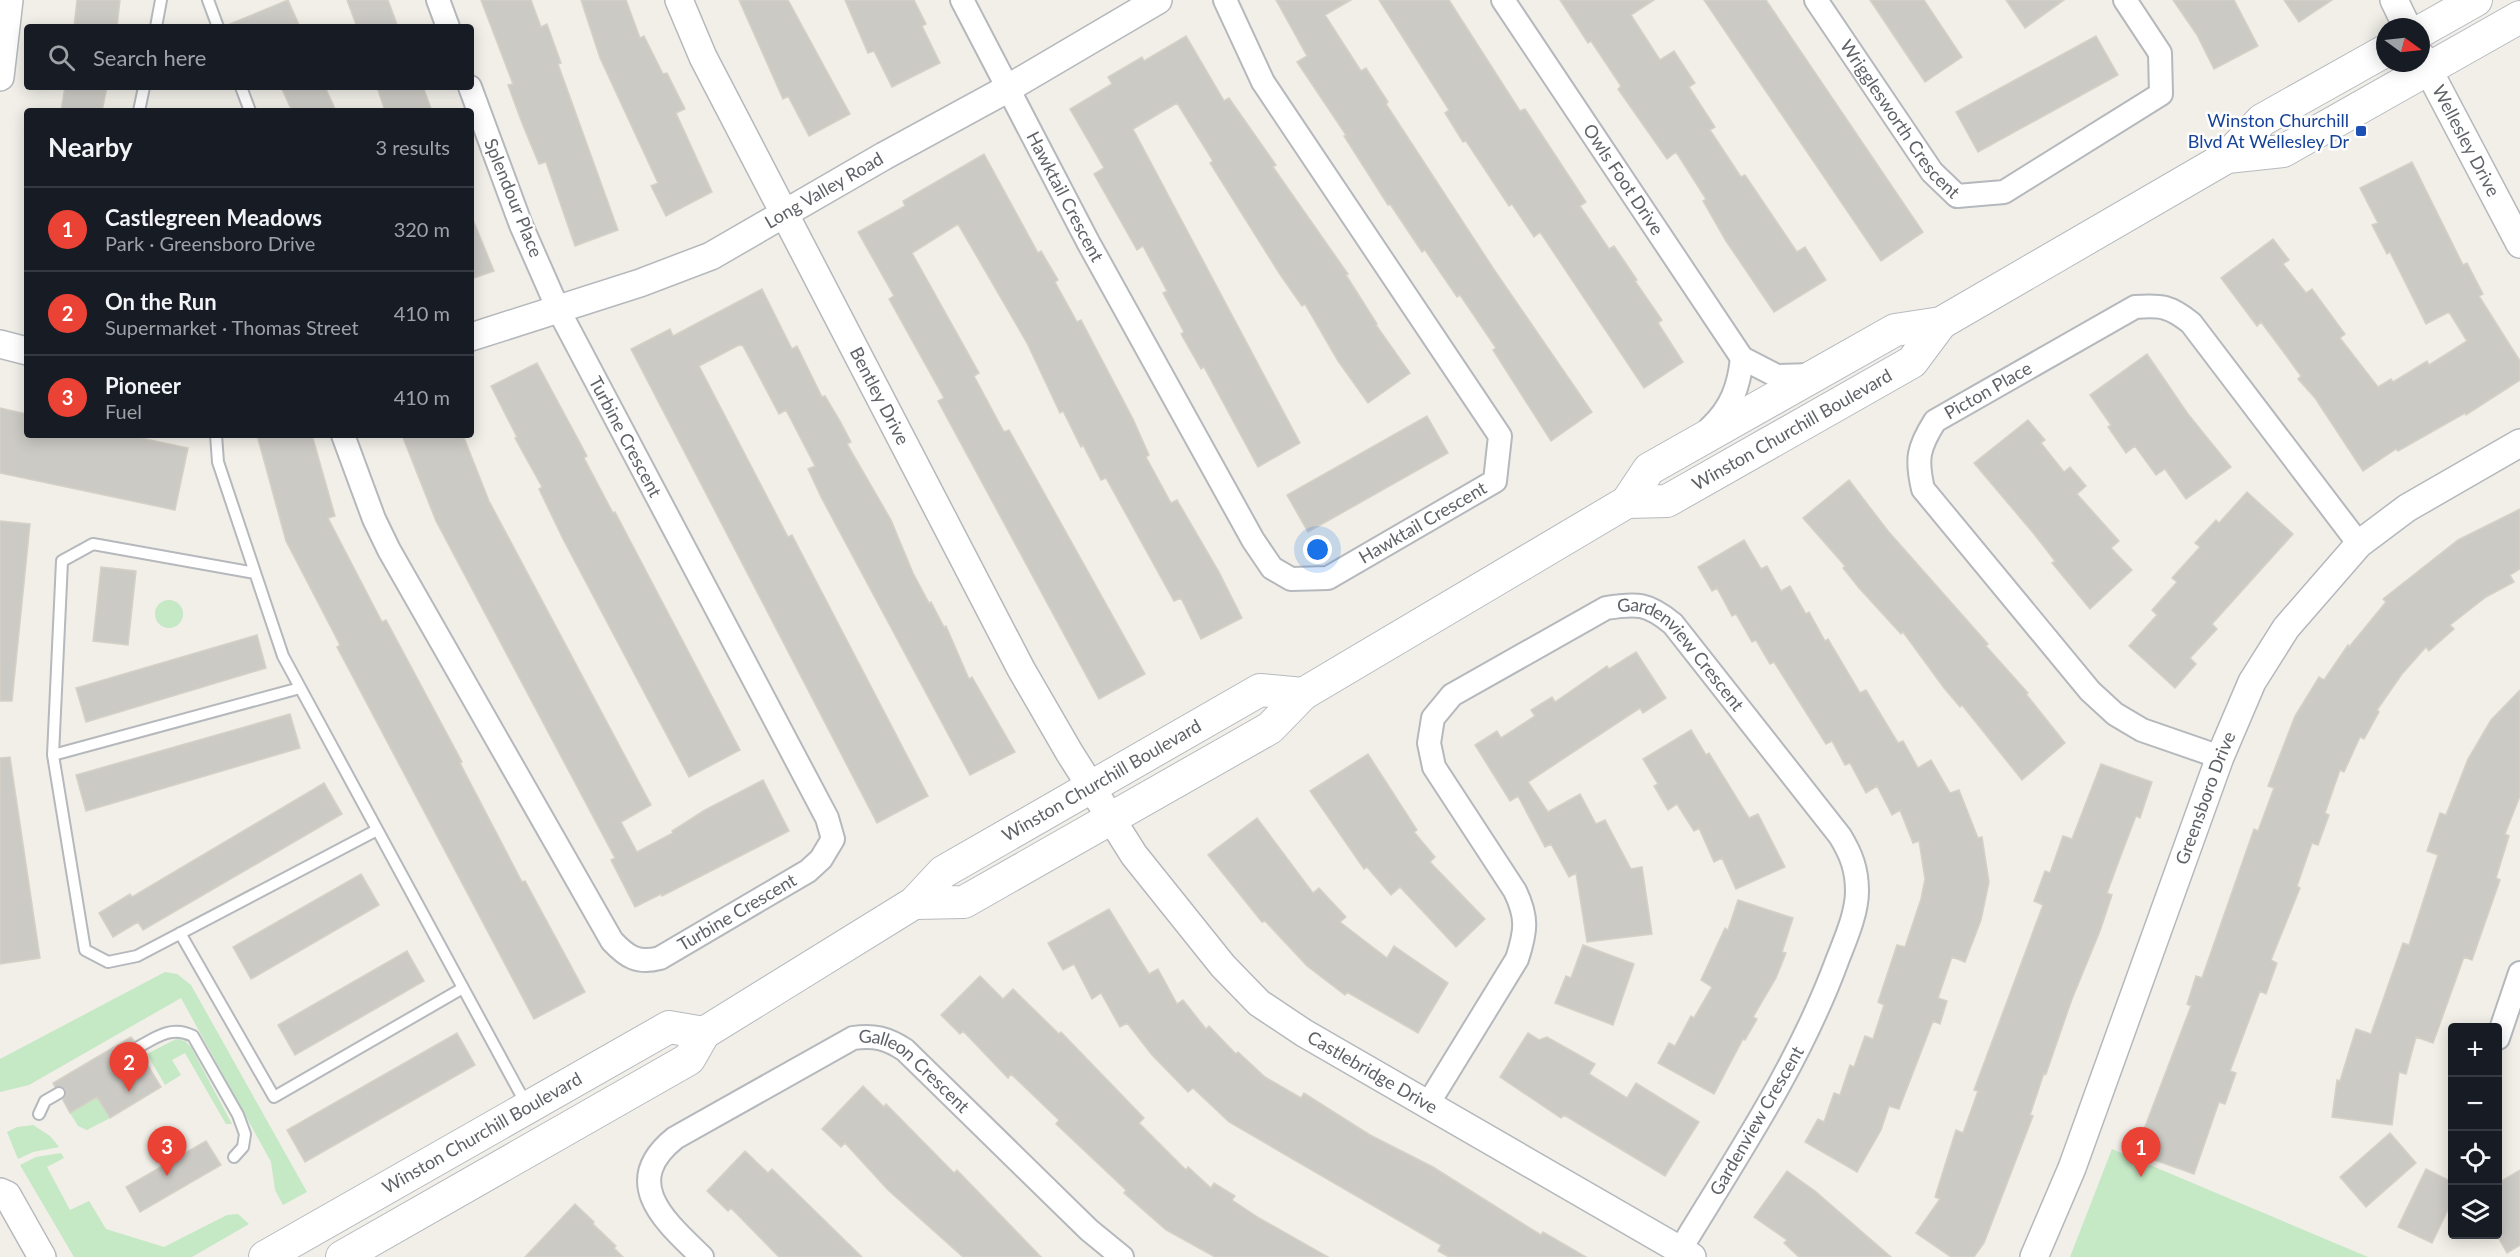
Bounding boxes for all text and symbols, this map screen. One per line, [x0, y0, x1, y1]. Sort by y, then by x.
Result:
north arrow [2376, 18, 2430, 72]
search box [24, 24, 474, 90]
street label: Wrigglesworth Crescent [1836, 35, 1965, 203]
icon: search [45, 41, 78, 74]
text: Search here [93, 44, 206, 71]
street label: Wellesley Drive [2428, 81, 2505, 200]
place label: Winston Churchill Blvd At Wellesley Dr [2188, 109, 2349, 152]
street label: Owls Foot Drive [1579, 119, 1669, 239]
marker: Winston Churchill Blvd At Wellesley Dr [2354, 124, 2368, 138]
street label: Hawktail Crescent [1022, 127, 1109, 266]
text: Nearby [48, 131, 133, 163]
text: 3 results [375, 135, 450, 159]
street label: Splendour Place [480, 135, 548, 260]
street label: Long Valley Road [760, 147, 887, 233]
text: Castlegreen Meadows [105, 204, 322, 231]
text: 1 [62, 217, 73, 241]
text: 320 m [394, 217, 450, 241]
text: Park · Greensboro Drive [105, 231, 315, 255]
text: On the Run [105, 288, 217, 315]
text: 2 [62, 301, 73, 325]
text: 410 m [394, 301, 450, 325]
text: Supermarket · Thomas Street [105, 315, 359, 339]
street label: Bentley Drive [846, 343, 915, 448]
street label: Picton Place [1940, 356, 2035, 423]
street label: Winston Churchill Boulevard [1688, 364, 1896, 494]
text: Pioneer [105, 372, 181, 399]
street label: Turbine Crescent [585, 372, 667, 501]
text: 3 [62, 385, 73, 409]
text: 410 m [394, 385, 450, 409]
text: Fuel [105, 399, 142, 423]
street label: Hawktail Crescent [1355, 476, 1491, 568]
your location [1303, 535, 1332, 564]
street label: Gardenview Crescent [1616, 593, 1750, 715]
street label: Winston Churchill Boulevard [998, 714, 1205, 846]
street label: Greensboro Drive [2170, 728, 2240, 867]
street label: Turbine Crescent [673, 868, 800, 955]
map controls [2448, 1023, 2502, 1239]
button: + [2448, 1023, 2502, 1077]
street label: Galleon Crescent [859, 1025, 975, 1117]
street label: Castlebridge Drive [1304, 1025, 1442, 1118]
street label: Gardenview Crescent [1704, 1041, 1808, 1199]
pin: 2 [110, 1042, 148, 1092]
street label: Winston Churchill Boulevard [378, 1067, 585, 1198]
button: − [2448, 1077, 2502, 1131]
pin: 3 [148, 1126, 186, 1176]
pin: 1 [2122, 1128, 2160, 1177]
button: locate [2448, 1131, 2502, 1185]
button: layers [2448, 1185, 2502, 1239]

